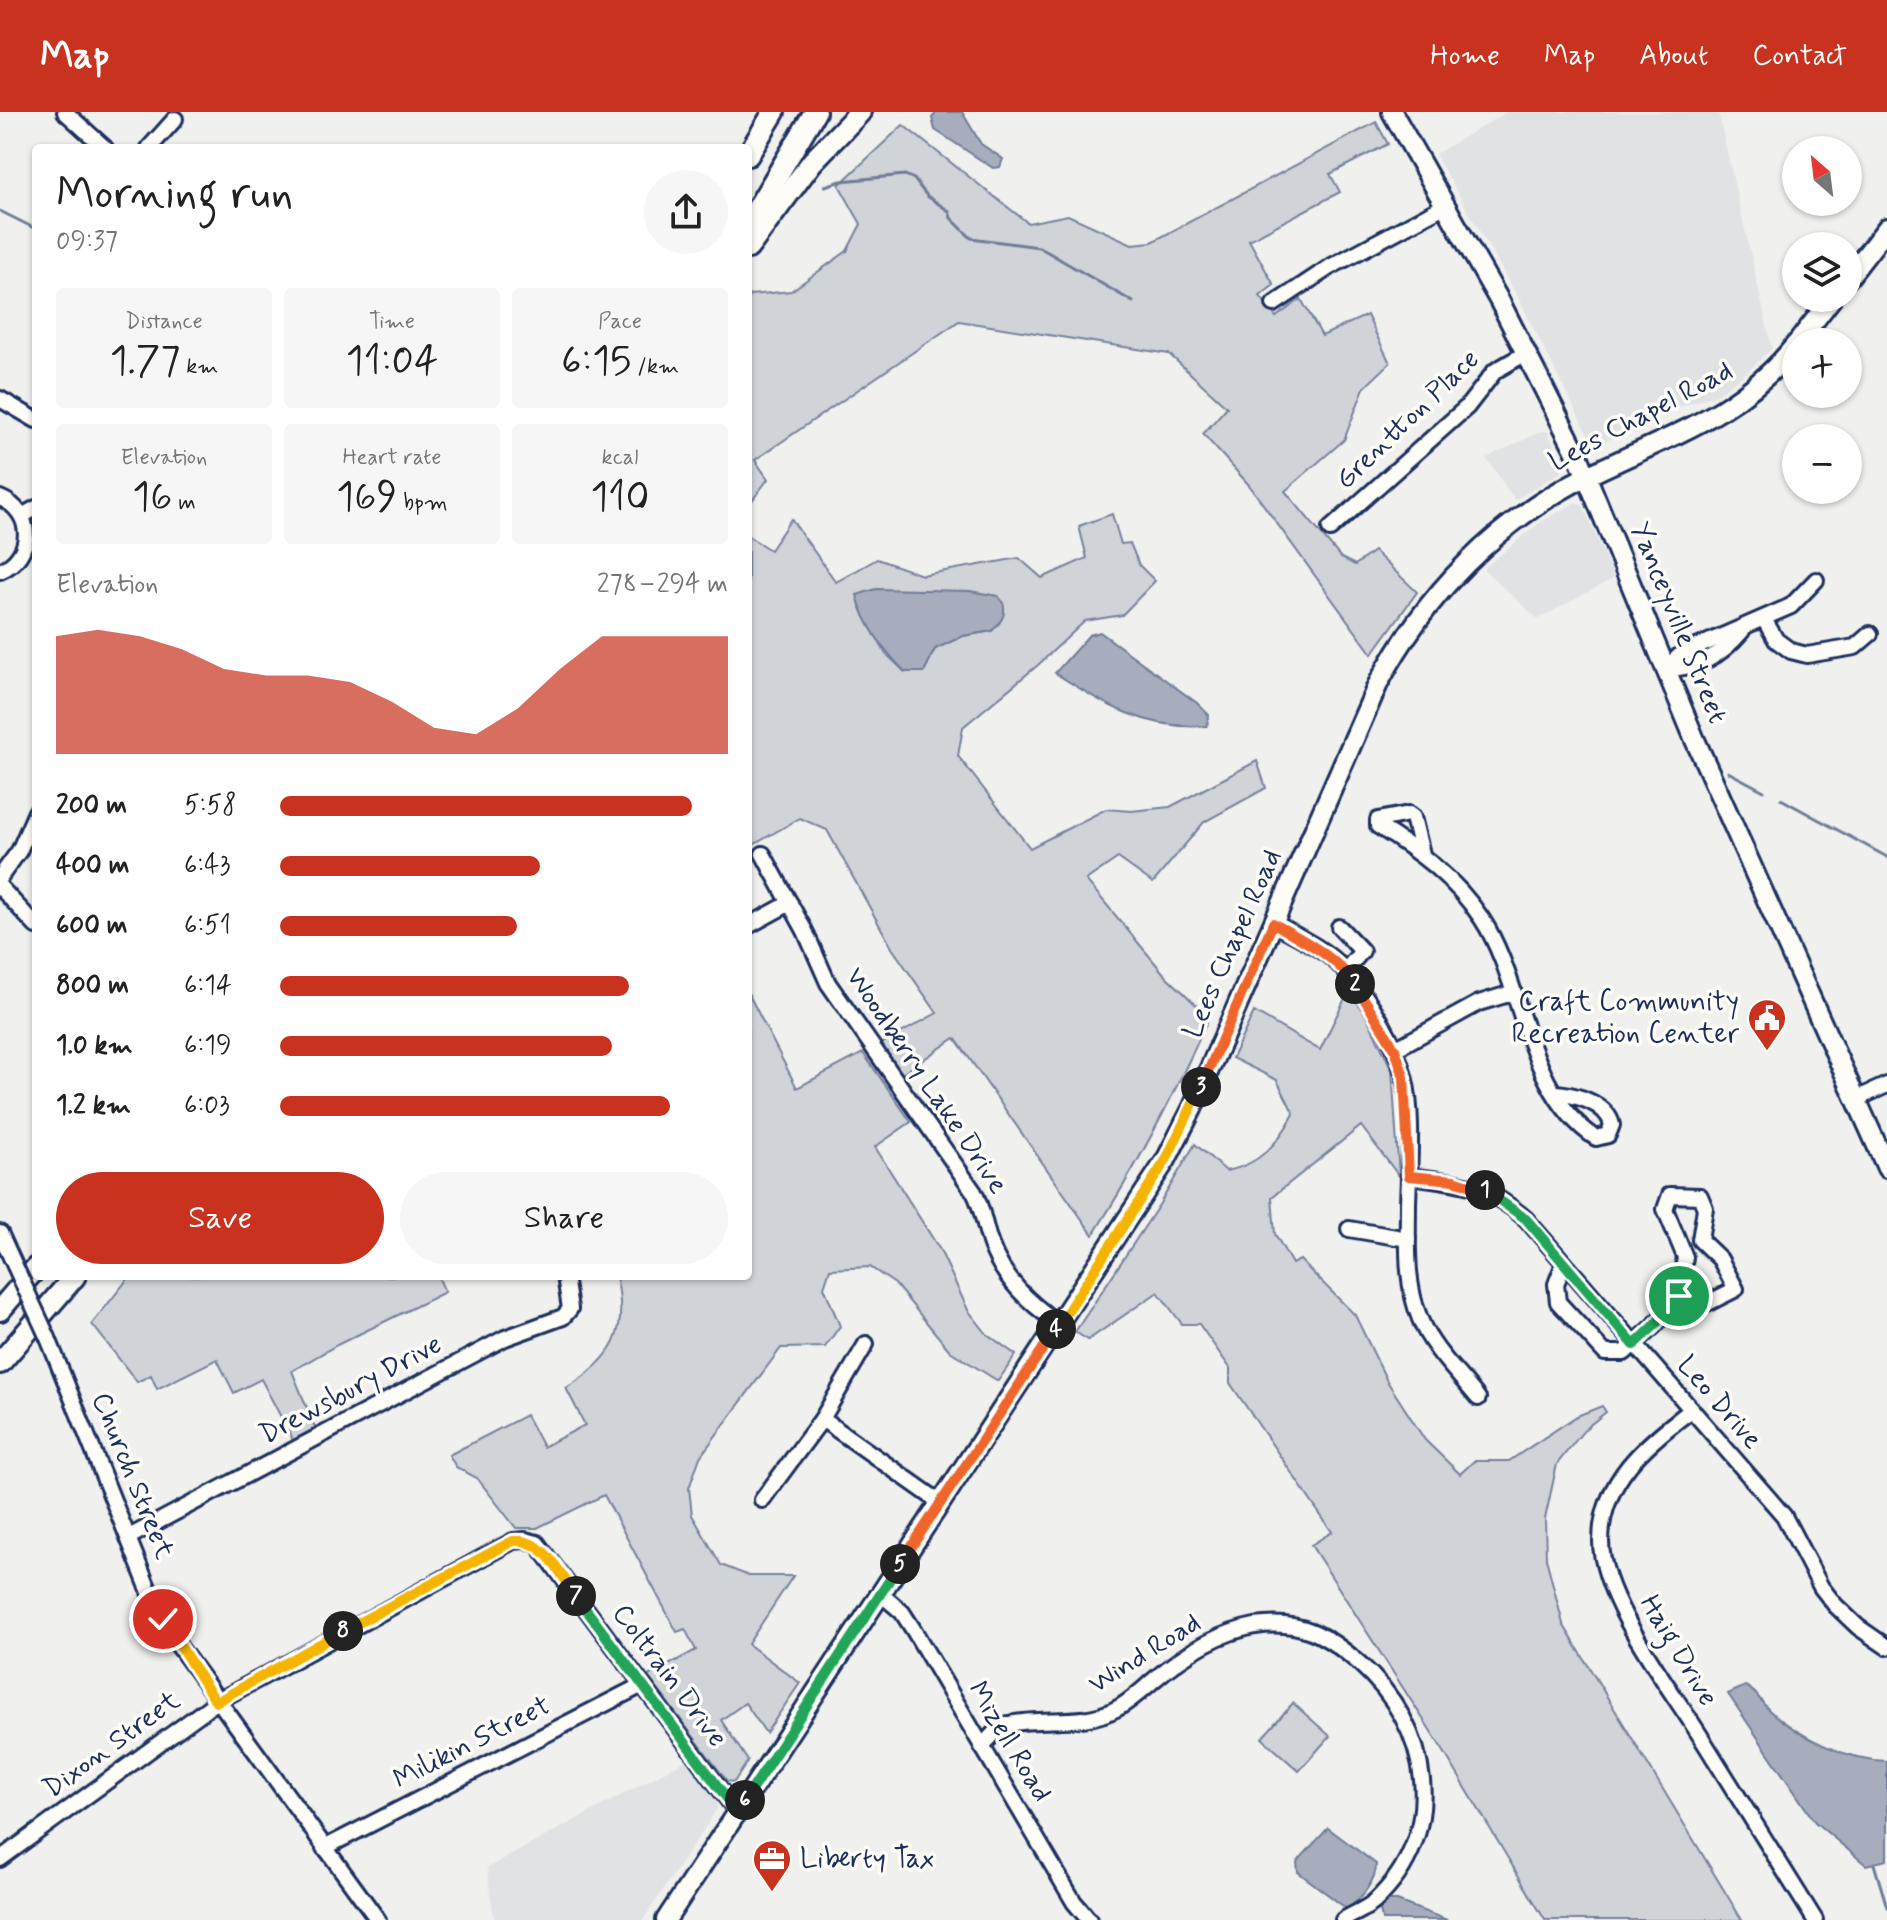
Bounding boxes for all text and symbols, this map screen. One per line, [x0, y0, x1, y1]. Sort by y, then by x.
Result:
text: Map [40, 32, 110, 81]
text: Home [1430, 38, 1500, 75]
text: Map [1544, 38, 1595, 75]
text: About [1639, 38, 1708, 75]
text: Contact [1752, 38, 1847, 75]
north arrow [1782, 136, 1862, 216]
map controls [1782, 136, 1862, 504]
text: Morning run [56, 166, 293, 224]
button: share [644, 170, 728, 254]
text: 09:37 [56, 225, 118, 259]
button: layers [1782, 232, 1862, 312]
text: Distance [125, 308, 203, 336]
text: Time [369, 308, 415, 336]
text: Pace [598, 308, 642, 336]
button: + [1782, 328, 1862, 408]
text: 1.77 [110, 336, 180, 388]
text: 11:04 [346, 336, 438, 388]
text: 6:15 [561, 336, 631, 388]
street label: Grentton Place [1328, 342, 1488, 498]
text: km [180, 353, 218, 381]
text: /km [631, 353, 679, 381]
street label: Lees Chapel Road [1543, 353, 1739, 481]
button: − [1782, 424, 1862, 504]
text: Elevation [121, 444, 207, 472]
text: Heart rate [343, 444, 441, 472]
text: kcal [602, 444, 638, 472]
text: 16 [132, 472, 172, 524]
text: 169 [336, 472, 397, 524]
text: 110 [590, 472, 650, 524]
text: m [172, 489, 196, 517]
text: bpm [397, 489, 448, 517]
street label: Yanceyville Street [1621, 517, 1735, 729]
text: Elevation [56, 568, 158, 602]
text: 278–294 m [597, 568, 728, 602]
text: 200 m [56, 789, 127, 823]
text: 5:58 [184, 789, 236, 823]
street label: Lees Chapel Road [1175, 844, 1291, 1044]
text: 400 m [56, 849, 129, 883]
text: 6:43 [184, 849, 230, 883]
text: 600 m [56, 909, 128, 943]
text: 6:51 [184, 909, 231, 943]
street label: Woodberry Lake Drive [836, 960, 1016, 1202]
pin: 2 [1335, 964, 1375, 1004]
text: 800 m [56, 969, 129, 1003]
text: 6:14 [184, 969, 232, 1003]
text: 2 [1350, 970, 1360, 998]
place label: Craft Community Recreation Center [1512, 984, 1739, 1053]
public building icon: Craft Community Recreation Center [1746, 997, 1788, 1052]
text: 1.0 km [56, 1029, 133, 1063]
text: 6:19 [184, 1029, 231, 1063]
pin: 3 [1181, 1067, 1221, 1107]
text: 3 [1196, 1073, 1206, 1101]
text: 1.2 km [56, 1089, 131, 1123]
text: 6:03 [184, 1089, 230, 1123]
pin: 1 [1465, 1170, 1505, 1210]
button: Save [56, 1172, 384, 1264]
button: Share [400, 1172, 728, 1264]
text: 1 [1480, 1176, 1490, 1204]
pin [1645, 1262, 1713, 1330]
icon: arrive [1657, 1274, 1701, 1318]
pin: 4 [1036, 1309, 1076, 1349]
text: 4 [1050, 1315, 1062, 1343]
street label: Drewsbury Drive [253, 1326, 449, 1454]
street label: Leo Drive [1668, 1348, 1770, 1458]
street label: Church Street [82, 1387, 182, 1565]
pin: 5 [880, 1544, 920, 1584]
text: 5 [893, 1550, 907, 1578]
pin: 7 [556, 1576, 596, 1616]
text: 7 [569, 1582, 583, 1610]
pin [129, 1585, 197, 1653]
street label: Haig Drive [1628, 1588, 1726, 1715]
icon: check [141, 1597, 185, 1641]
street label: Coltrain Drive [603, 1597, 735, 1755]
street label: Wind Road [1082, 1605, 1208, 1703]
pin: 8 [323, 1611, 363, 1651]
text: 8 [337, 1617, 349, 1645]
street label: Mizell Road [958, 1675, 1060, 1809]
street label: Dixon Street [36, 1682, 188, 1807]
street label: Milikin Street [387, 1688, 557, 1798]
pin: 6 [725, 1780, 765, 1820]
text: 6 [739, 1786, 751, 1814]
office icon: Liberty Tax [751, 1838, 793, 1893]
place label: Liberty Tax [800, 1841, 934, 1878]

